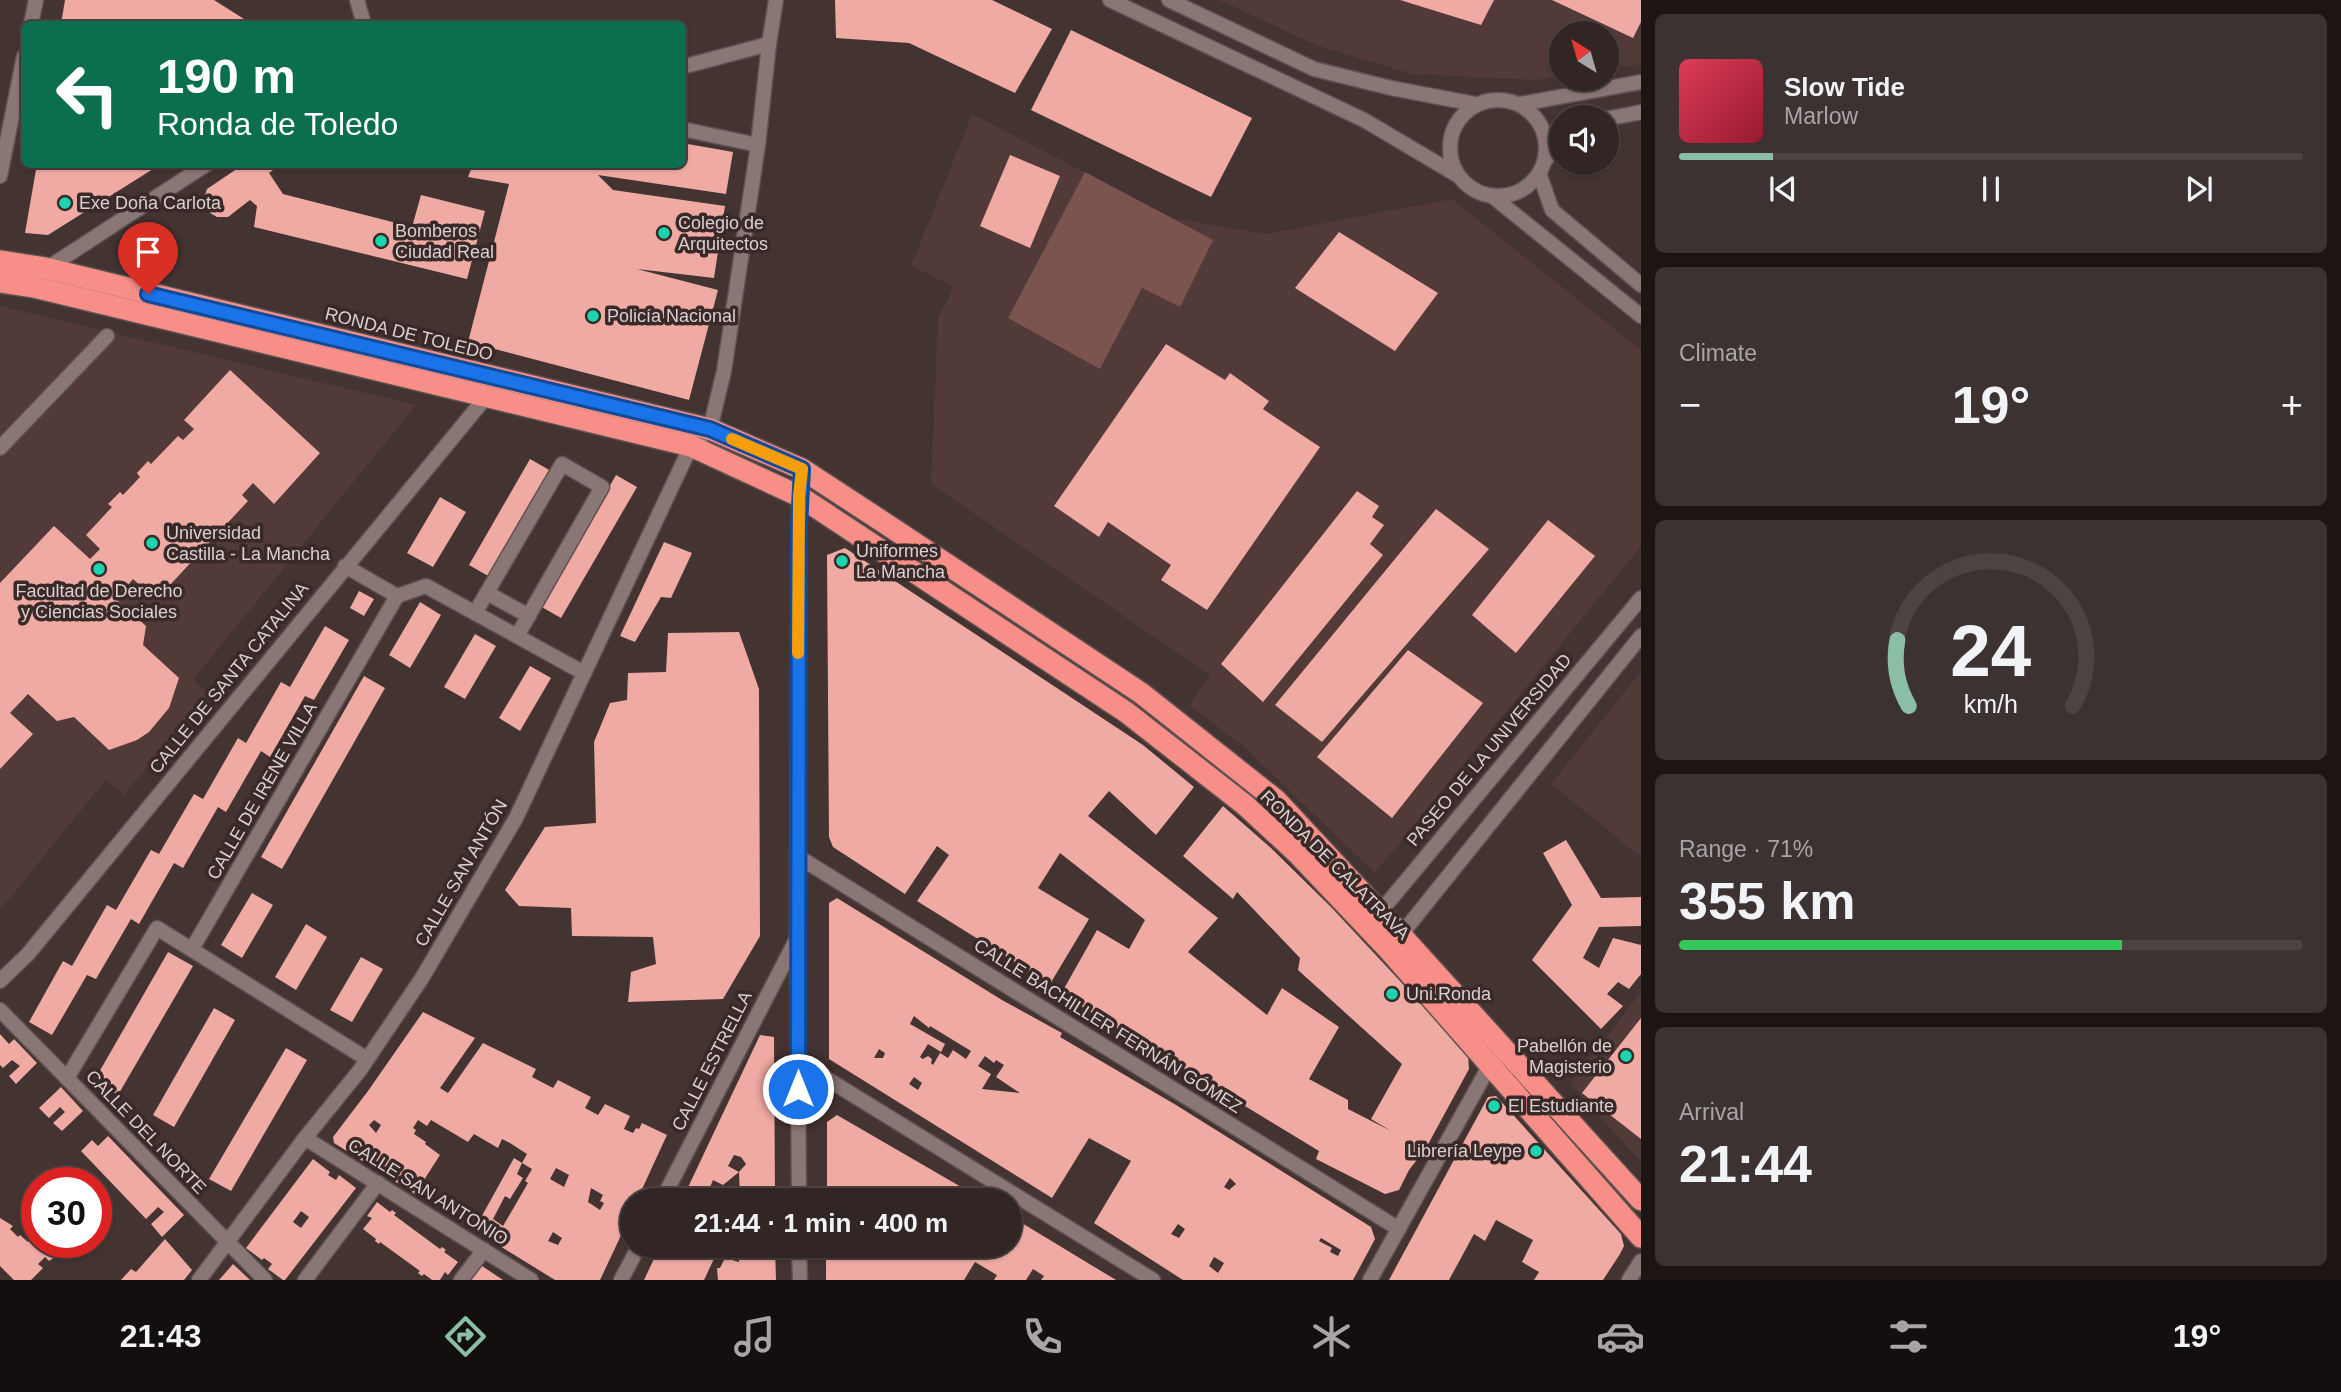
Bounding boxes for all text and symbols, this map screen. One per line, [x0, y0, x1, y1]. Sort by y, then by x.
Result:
north arrow [1549, 21, 1619, 91]
map controls [1549, 21, 1619, 175]
icon: left [42, 49, 133, 140]
text: 190 m [157, 49, 296, 103]
text: Slow Tide [1784, 72, 1905, 102]
text: Marlow [1784, 103, 1858, 129]
button: sound [1549, 105, 1619, 175]
text: Ronda de Toledo [157, 106, 398, 142]
icon: previous [1764, 170, 1802, 208]
icon: pause [1972, 170, 2010, 208]
icon: next [2180, 170, 2218, 208]
place label: Exe Doña Carlota [79, 193, 222, 213]
marker: Exe Doña Carlota [57, 195, 73, 211]
place label: Colegio de Arquitectos [678, 213, 768, 254]
place label: Bomberos Ciudad Real [395, 221, 494, 262]
pin [118, 222, 178, 294]
marker: Colegio de Arquitectos [656, 225, 672, 241]
icon: arrive [129, 233, 167, 271]
marker: Bomberos Ciudad Real [373, 233, 389, 249]
street label: RONDA DE TOLEDO [323, 303, 495, 365]
place label: Policía Nacional [607, 306, 736, 326]
marker: Policía Nacional [585, 308, 601, 324]
text: Climate [1679, 340, 1757, 366]
text: 19° [1952, 376, 2030, 434]
text: − [1679, 384, 1701, 426]
text: + [2281, 384, 2303, 426]
place label: Universidad Castilla - La Mancha [166, 523, 331, 564]
marker: Universidad Castilla - La Mancha [144, 535, 160, 551]
place label: Uniformes La Mancha [856, 541, 946, 582]
marker: Uniformes La Mancha [834, 553, 850, 569]
marker: Facultad de Derecho y Ciencias Sociales [91, 561, 107, 577]
street label: CALLE DE SANTA CATALINA [146, 578, 312, 778]
place label: Facultad de Derecho y Ciencias Sociales [15, 581, 183, 622]
text: 24 [1951, 610, 2032, 691]
street label: PASEO DE LA UNIVERSIDAD [1403, 650, 1575, 850]
text: km/h [1964, 690, 2018, 718]
street label: CALLE DE IRENE VILLA [203, 699, 321, 883]
street label: RONDA DE CALATRAVA [1256, 786, 1414, 944]
street label: CALLE SAN ANTÓN [410, 796, 511, 950]
text: Range · 71% [1679, 836, 1813, 862]
text: 355 km [1679, 872, 1855, 930]
street label: CALLE BACHILLER FERNÁN GÓMEZ [970, 934, 1246, 1117]
place label: Uni.Ronda [1406, 984, 1492, 1004]
marker: Uni.Ronda [1384, 986, 1400, 1002]
street label: CALLE ESTRELLA [668, 988, 756, 1134]
place label: Pabellón de Magisterio [1517, 1036, 1612, 1077]
marker: Pabellón de Magisterio [1618, 1048, 1634, 1064]
position arrow [761, 1052, 835, 1126]
street label: CALLE DEL NORTE [82, 1066, 210, 1198]
place label: El Estudiante [1508, 1096, 1614, 1116]
marker: El Estudiante [1486, 1098, 1502, 1114]
text: Arrival [1679, 1099, 1744, 1125]
street label: CALLE SAN ANTONIO [344, 1135, 512, 1249]
text: 21:44 [1679, 1135, 1812, 1193]
place label: Librería Leype [1407, 1141, 1522, 1161]
marker: Librería Leype [1528, 1143, 1544, 1159]
speed limit sign: 30 [21, 1167, 112, 1258]
text: 21:44 · 1 min · 400 m [694, 1208, 948, 1238]
icon: directions [441, 1312, 490, 1361]
icon: music [730, 1312, 779, 1361]
icon: phone [1018, 1312, 1067, 1361]
icon: climate [1307, 1312, 1356, 1361]
icon: car [1596, 1312, 1645, 1361]
icon: filters [1884, 1312, 1933, 1361]
text: 21:43 [120, 1318, 202, 1354]
text: 19° [2173, 1318, 2221, 1354]

